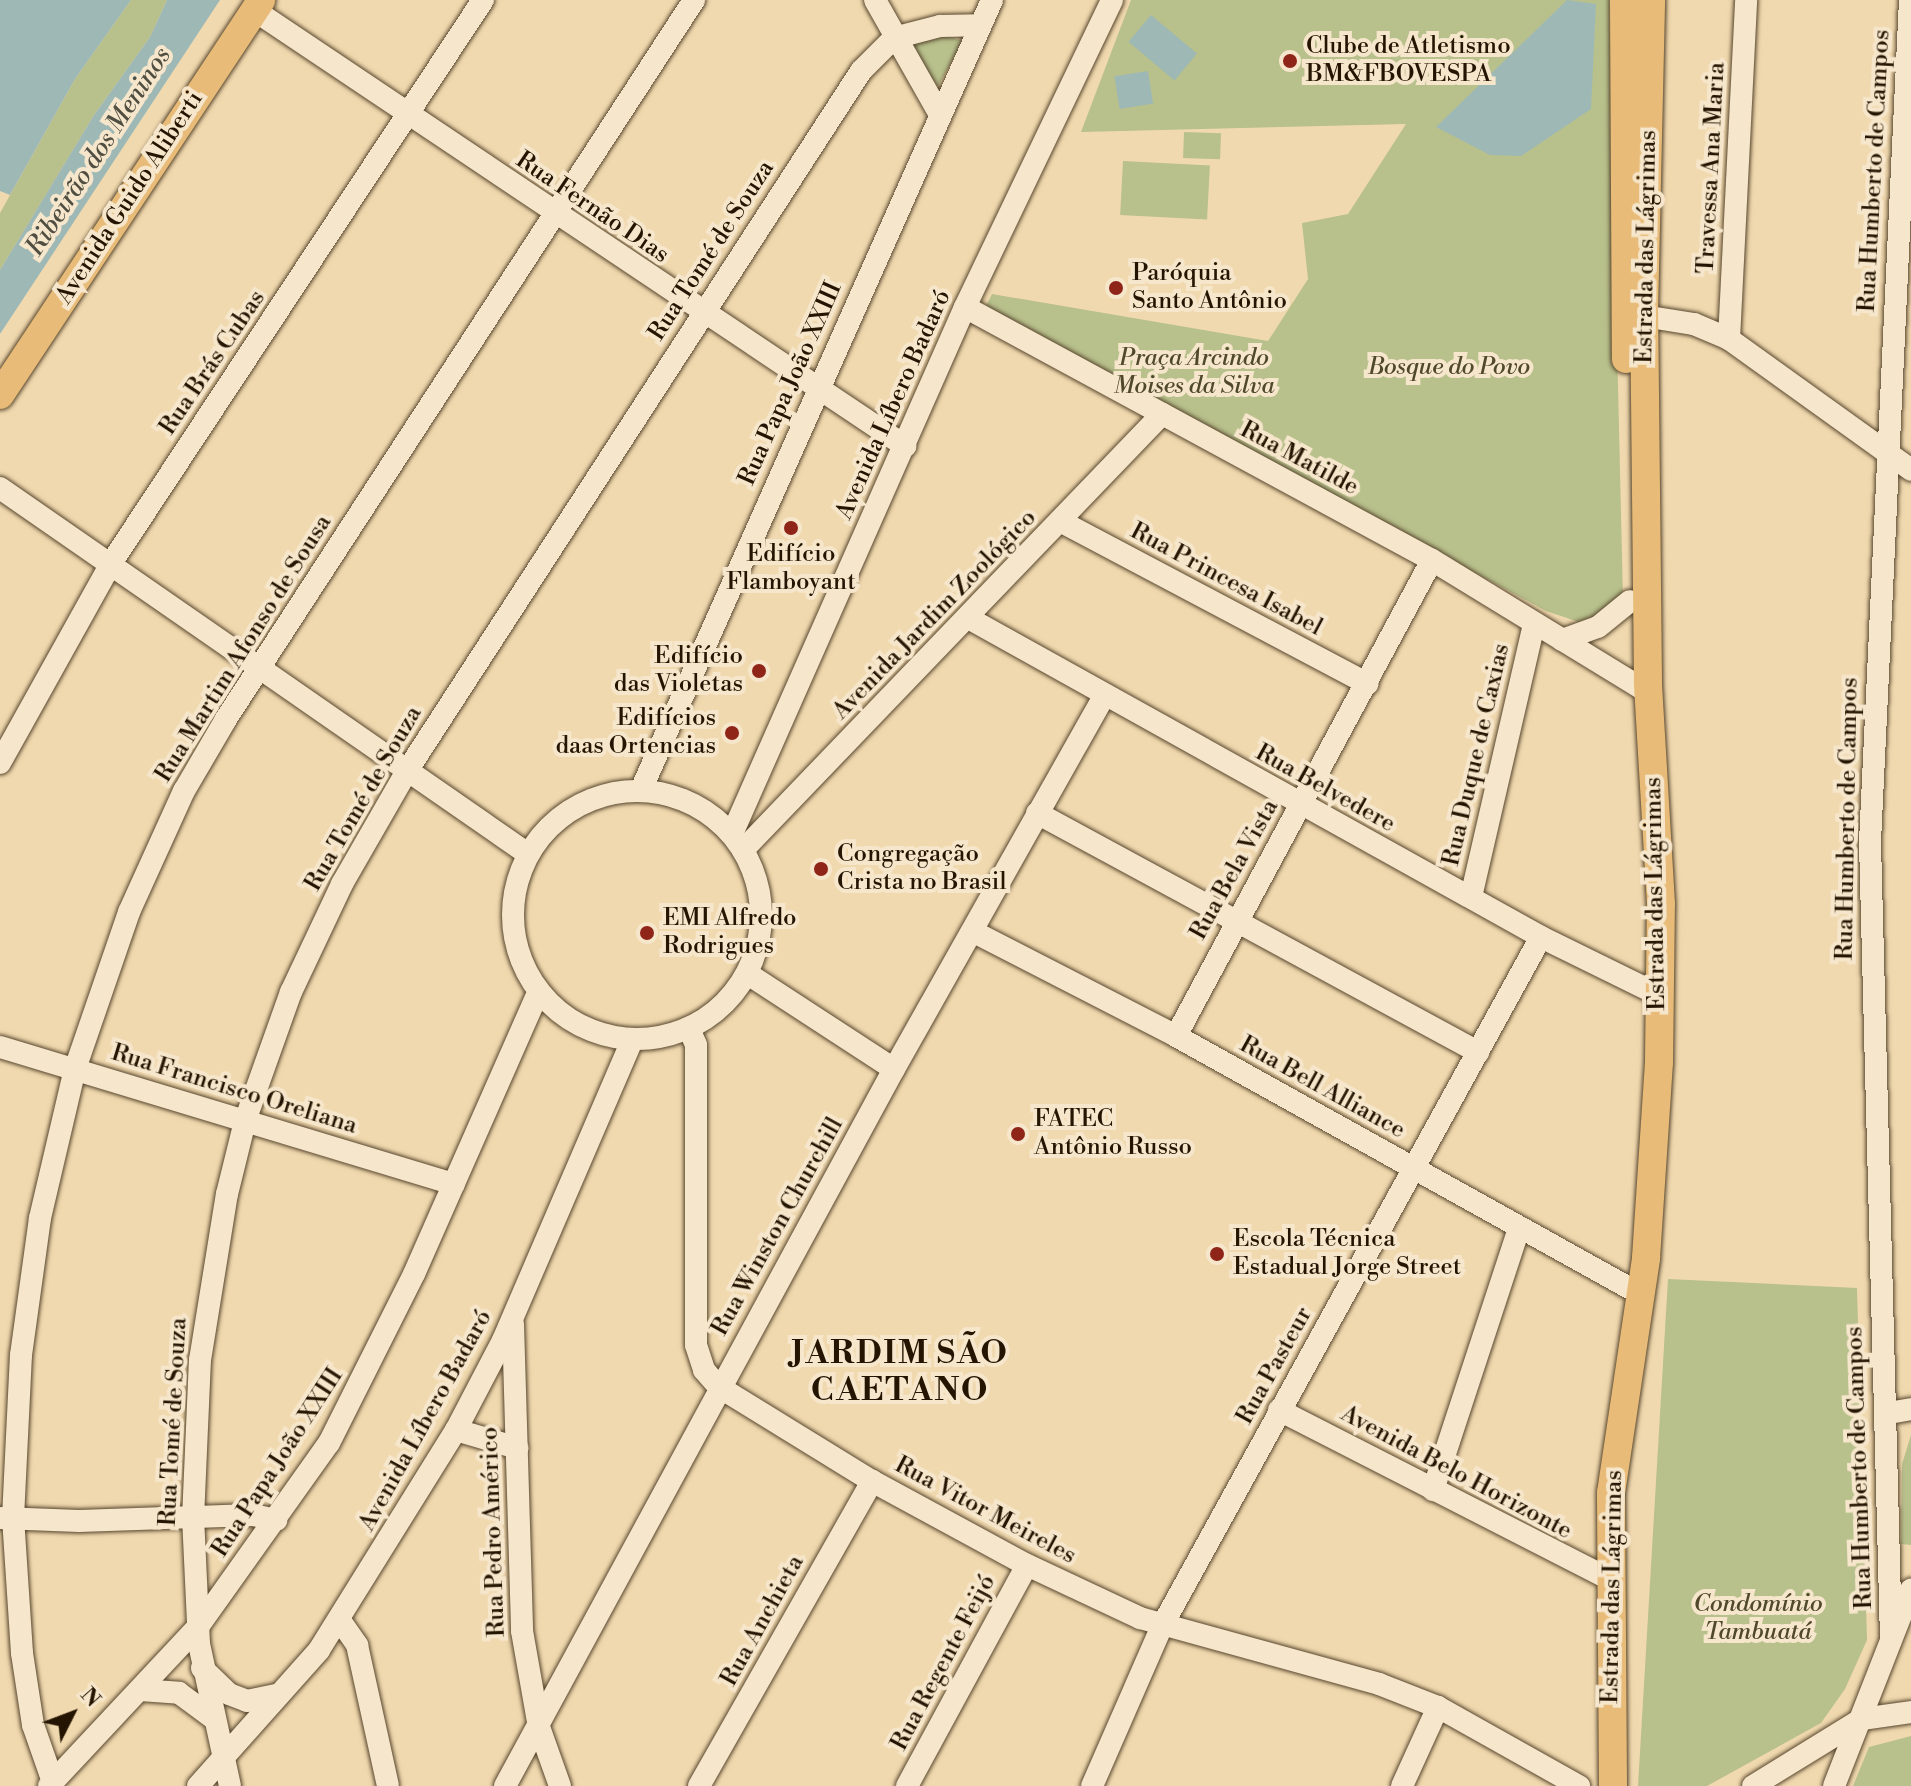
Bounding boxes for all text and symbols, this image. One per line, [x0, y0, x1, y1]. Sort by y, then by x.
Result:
street label: Rua Humberto de Campos [1853, 29, 1897, 313]
place label: Clube de Atletismo BM&FBOVESPA [1306, 33, 1511, 89]
water label: Ribeirão dos Meninos [20, 42, 178, 262]
marker: Clube de Atletismo BM&FBOVESPA [1281, 52, 1299, 70]
street label: Travessa Ana Maria [1692, 61, 1732, 275]
street label: Avenida Guido Aliberti [50, 86, 210, 310]
street label: Estrada das Lágrimas [1631, 130, 1663, 364]
street label: Rua Fernão Dias [510, 146, 674, 270]
street label: Rua Tomé de Souza [643, 156, 781, 346]
place label: Paróquia Santo Antônio [1132, 260, 1287, 316]
street label: Rua Papa João XXIII [733, 278, 849, 490]
marker: Paróquia Santo Antônio [1107, 279, 1125, 297]
street label: Rua Brás Cubas [154, 285, 272, 441]
street label: Avenida Líbero Badaró [830, 286, 958, 524]
park label: Praça Arcindo Moises da Silva [1114, 345, 1274, 401]
park label: Bosque do Povo [1368, 354, 1530, 382]
street label: Rua Matilde [1235, 416, 1363, 502]
street label: Avenida Jardim Zoológico [827, 504, 1043, 726]
street label: Rua Martim Afonso de Sousa [150, 510, 338, 788]
street label: Rua Princesa Isabel [1125, 517, 1327, 643]
marker: Edifício Flamboyant [782, 519, 800, 537]
place label: Edifício Flamboyant [726, 541, 856, 597]
street label: Rua Duque de Caxias [1437, 641, 1517, 869]
place label: Edifício das Violetas [614, 643, 743, 699]
marker: Edifício das Violetas [750, 662, 768, 680]
street label: Rua Humberto de Campos [1831, 677, 1865, 961]
street label: Rua Tomé de Souza [299, 701, 429, 897]
place label: Edifícios daas Ortencias [555, 705, 716, 761]
marker: Edifícios daas Ortencias [723, 724, 741, 742]
street label: Rua Belvedere [1250, 739, 1400, 839]
street label: Estrada das Lágrimas [1640, 777, 1672, 1011]
street label: Rua Bela Vista [1185, 795, 1285, 945]
place label: Congregação Crista no Brasil [837, 841, 1006, 897]
marker: Congregação Crista no Brasil [812, 860, 830, 878]
place label: EMI Alfredo Rodrigues [663, 905, 797, 961]
marker: EMI Alfredo Rodrigues [638, 924, 656, 942]
street label: Rua Bell Alliance [1234, 1031, 1410, 1145]
street label: Rua Francisco Oreliana [108, 1039, 360, 1141]
place label: FATEC Antônio Russo [1034, 1106, 1192, 1162]
street label: Rua Winston Churchill [706, 1113, 850, 1341]
marker: FATEC Antônio Russo [1009, 1125, 1027, 1143]
place label: Escola Técnica Estadual Jorge Street [1233, 1226, 1461, 1282]
marker: Escola Técnica Estadual Jorge Street [1208, 1245, 1226, 1263]
street label: Rua Pasteur [1231, 1302, 1319, 1430]
street label: Avenida Líbero Badaró [353, 1305, 499, 1537]
street label: Rua Tomé de Souza [154, 1317, 194, 1527]
street label: Rua Humberto de Campos [1841, 1326, 1879, 1610]
district label: JARDIM SÃO CAETANO [791, 1335, 1009, 1410]
street label: Rua Papa João XXIII [206, 1363, 350, 1563]
street label: Avenida Belo Horizonte [1335, 1400, 1577, 1546]
street label: Rua Pedro Américo [476, 1426, 512, 1638]
street label: Rua Vitor Meireles [889, 1451, 1081, 1571]
street label: Estrada das Lágrimas [1597, 1470, 1629, 1704]
street label: Rua Anchieta [715, 1550, 811, 1692]
street label: Rua Regente Feijó [886, 1570, 1002, 1756]
park label: Condomínio Tambuatá [1693, 1591, 1823, 1647]
north arrow [32, 1674, 112, 1754]
text: N [74, 1682, 106, 1713]

